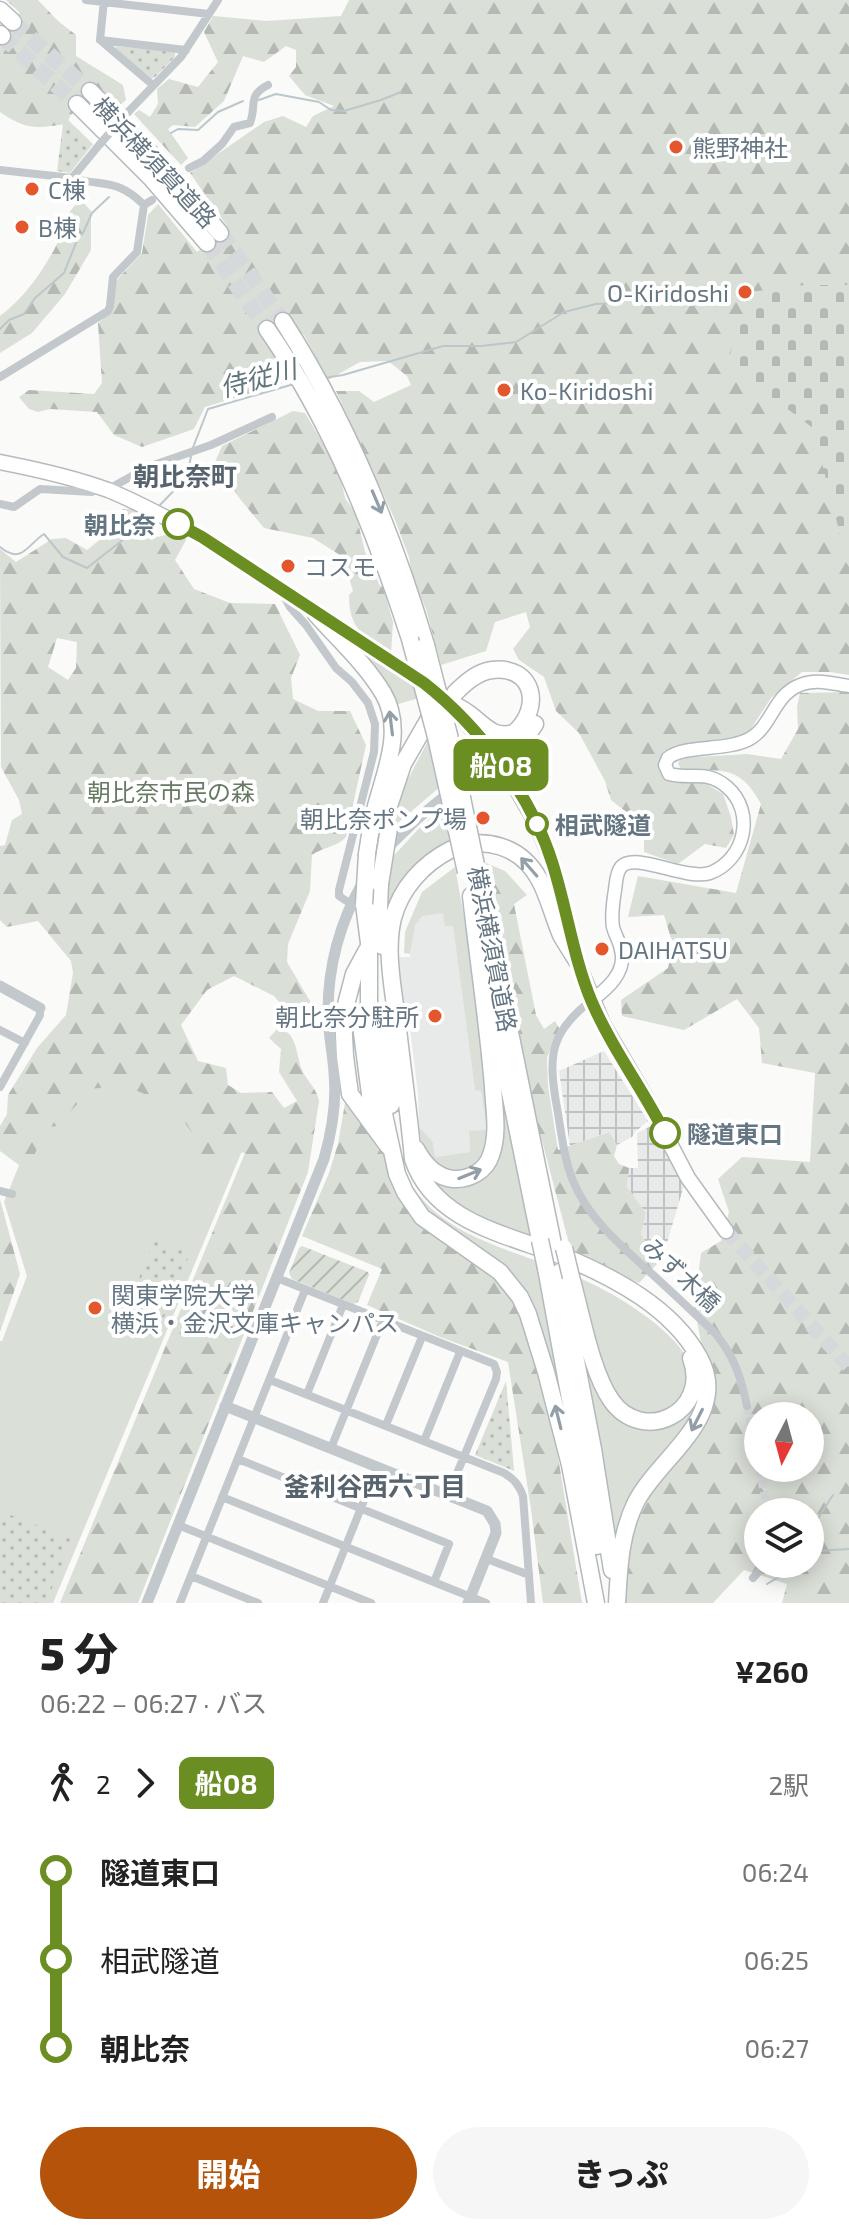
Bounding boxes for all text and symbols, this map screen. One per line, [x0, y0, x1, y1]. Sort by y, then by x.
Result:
street label: 横浜横須賀道路 [87, 91, 223, 233]
place label: 熊野神社 [692, 133, 788, 162]
marker: 熊野神社 [667, 138, 685, 156]
place label: C棟 [48, 175, 86, 204]
marker: C棟 [23, 180, 41, 198]
place label: B棟 [38, 213, 77, 242]
marker: B棟 [13, 218, 31, 236]
place label: O-Kiridoshi [607, 278, 729, 307]
marker: O-Kiridoshi [736, 283, 754, 301]
water label: 侍従川 [216, 351, 303, 402]
place label: Ko-Kiridoshi [520, 376, 653, 405]
marker: Ko-Kiridoshi [495, 381, 513, 399]
district label: 朝比奈町 [133, 460, 237, 491]
one-way arrow [371, 489, 386, 514]
marker: 朝比奈 [163, 509, 193, 539]
place label: 朝比奈 [84, 510, 156, 539]
place label: コスモ [304, 552, 376, 581]
marker: コスモ [279, 557, 297, 575]
one-way arrow [383, 711, 398, 737]
line badge: 船08 [455, 739, 547, 791]
text: 船08 [469, 748, 533, 782]
park label: 朝比奈市民の森 [87, 777, 255, 806]
place label: 朝比奈ポンプ場 [300, 804, 467, 833]
marker: 朝比奈ポンプ場 [474, 809, 492, 827]
place label: 相武隧道 [555, 810, 651, 839]
marker: 相武隧道 [526, 813, 548, 835]
one-way arrow [520, 858, 538, 878]
street label: 横浜横須賀道路 [463, 864, 523, 1034]
place label: DAIHATSU [618, 935, 728, 964]
marker: DAIHATSU [593, 940, 611, 958]
place label: 朝比奈分駐所 [275, 1002, 419, 1031]
marker: 朝比奈分駐所 [426, 1007, 444, 1025]
marker: 隧道東口 [650, 1118, 680, 1148]
place label: 隧道東口 [687, 1119, 783, 1148]
one-way arrow [457, 1166, 482, 1180]
street label: みず木橋 [637, 1231, 727, 1317]
place label: 関東学院大学 横浜・金沢文庫キャンパス [111, 1280, 399, 1337]
marker: 関東学院大学 横浜・金沢文庫キャンパス [86, 1299, 104, 1317]
north arrow [744, 1402, 824, 1482]
map controls [744, 1402, 824, 1578]
one-way arrow [549, 1405, 564, 1430]
one-way arrow [689, 1408, 704, 1431]
district label: 釜利谷西六丁目 [284, 1470, 466, 1501]
button: layers [744, 1498, 824, 1578]
text: 5 分 [40, 1626, 118, 1679]
text: ¥260 [735, 1653, 809, 1689]
text: 06:22 – 06:27 · バス [40, 1687, 267, 1718]
icon: walk [40, 1761, 84, 1805]
icon: forward [123, 1761, 167, 1805]
text: 船08 [195, 1766, 258, 1800]
text: 2 [96, 1768, 111, 1799]
text: 2駅 [768, 1769, 809, 1800]
text: 隧道東口 [100, 1854, 220, 1890]
text: 06:24 [742, 1856, 809, 1887]
text: 相武隧道 [100, 1942, 220, 1978]
text: 06:25 [744, 1944, 809, 1975]
text: 朝比奈 [100, 2030, 190, 2066]
text: 06:27 [744, 2032, 809, 2063]
button: 開始 [40, 2127, 417, 2219]
button: きっぷ [433, 2127, 809, 2219]

